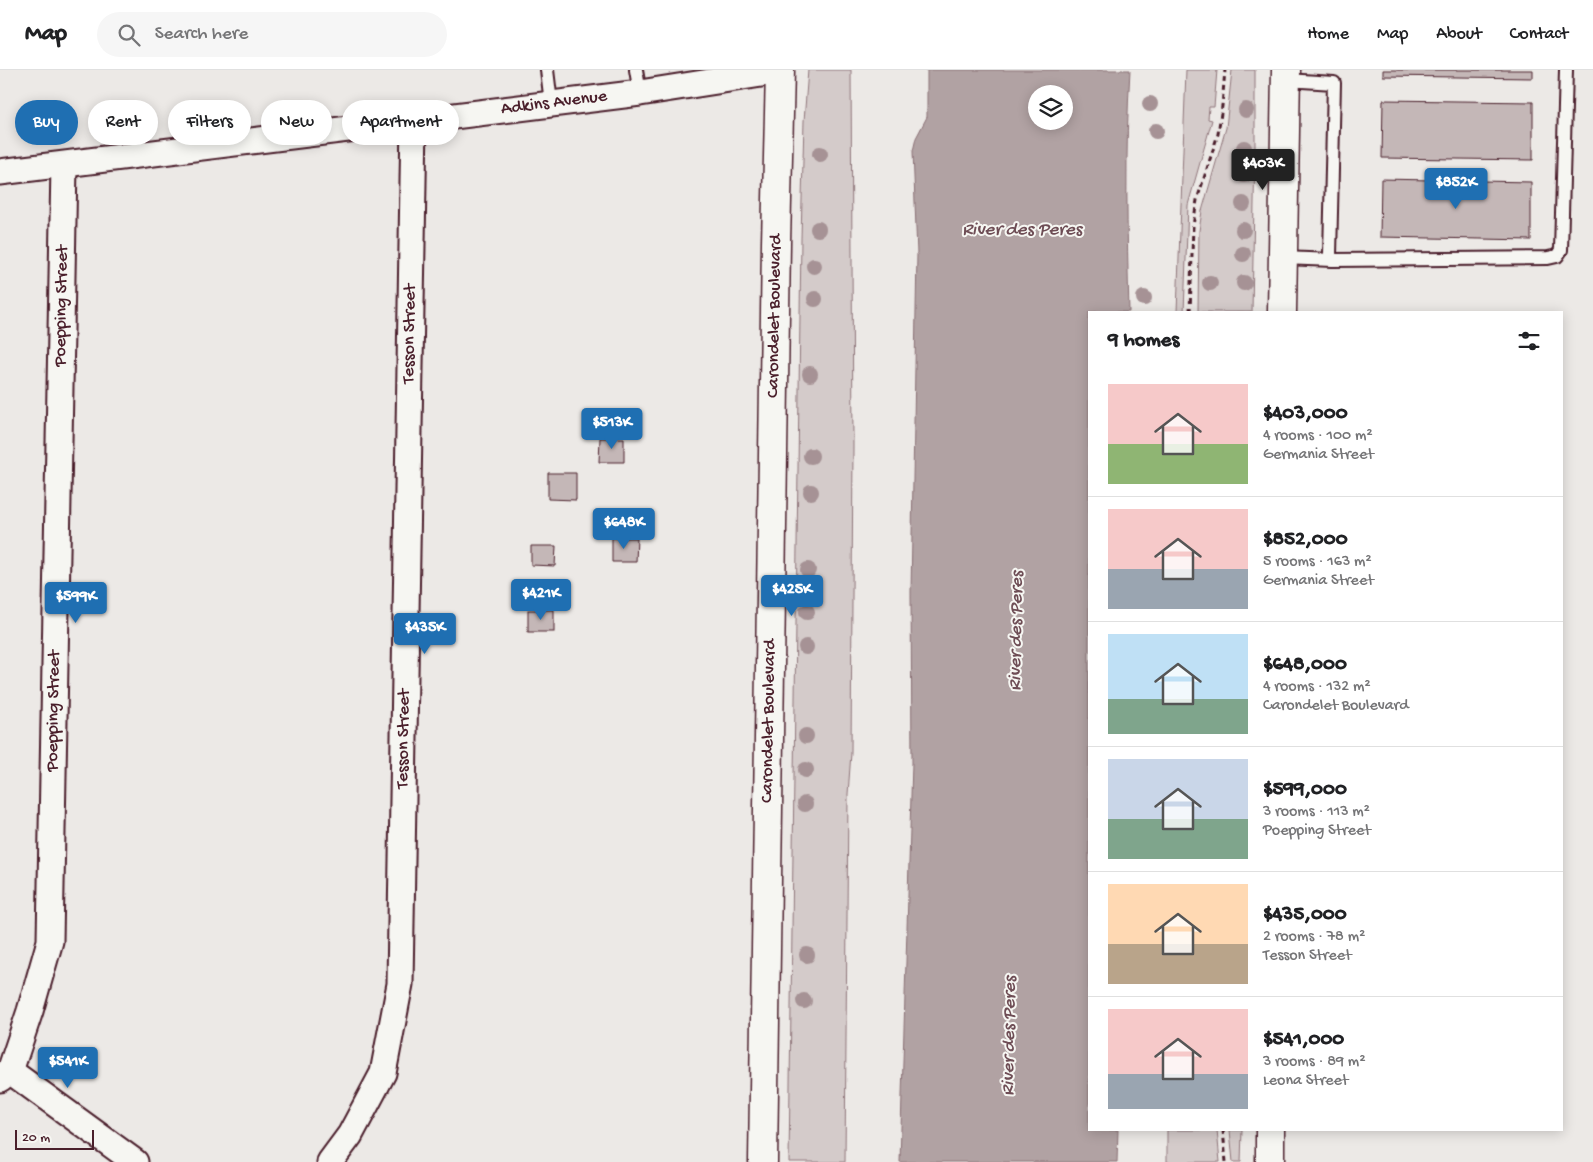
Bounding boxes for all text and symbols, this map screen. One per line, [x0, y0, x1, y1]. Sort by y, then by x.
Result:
search box [97, 12, 447, 57]
text: Map [25, 20, 67, 49]
icon: search [115, 21, 143, 49]
text: Search here [155, 23, 248, 46]
text: Home [1307, 24, 1349, 45]
text: Map [1377, 24, 1408, 45]
text: About [1436, 24, 1482, 45]
text: Contact [1510, 24, 1568, 45]
map controls [1028, 85, 1073, 130]
button: layers [1028, 85, 1073, 130]
street label: Adkins Avenue [500, 86, 609, 120]
chip: Buy [15, 100, 78, 145]
chip: Rent [88, 100, 158, 145]
chip: Filters [168, 100, 251, 145]
chip: New [261, 100, 332, 145]
chip: Apartment [342, 100, 459, 145]
pin: $403K [1228, 148, 1298, 191]
text: $403K [1243, 155, 1283, 174]
pin: $852K [1421, 168, 1491, 210]
text: $852K [1435, 174, 1477, 193]
water label: River des Peres [962, 219, 1084, 242]
street label: Carondelet Boulevard [763, 232, 787, 398]
street label: Poepping Street [50, 244, 74, 368]
street label: Tesson Street [399, 282, 421, 385]
icon: filters [1515, 327, 1543, 355]
text: 9 homes [1108, 329, 1179, 354]
text: $403,000 [1263, 402, 1348, 427]
icon: home [1148, 404, 1208, 464]
pin: $513K [577, 408, 647, 450]
text: $513K [592, 414, 632, 433]
text: 4 rooms · 100 m² [1263, 427, 1373, 446]
text: Germania Street [1263, 446, 1374, 465]
pin: $648K [589, 508, 659, 550]
text: $648K [604, 514, 644, 533]
text: $852,000 [1263, 528, 1348, 553]
icon: home [1148, 529, 1208, 589]
text: 5 rooms · 163 m² [1263, 553, 1372, 572]
water label: River des Peres [1004, 569, 1030, 691]
text: Germania Street [1263, 572, 1374, 591]
pin: $425K [757, 574, 827, 617]
pin: $421K [506, 578, 576, 621]
text: $425K [772, 581, 812, 600]
pin: $599K [41, 582, 111, 624]
text: $421K [522, 585, 560, 604]
text: $599K [56, 588, 96, 607]
pin: $435K [390, 612, 460, 655]
text: $435K [405, 619, 445, 638]
street label: Carondelet Boulevard [757, 637, 781, 803]
street label: Poepping Street [42, 649, 66, 773]
text: $648,000 [1263, 653, 1347, 678]
icon: home [1148, 654, 1208, 714]
text: 4 rooms · 132 m² [1263, 678, 1371, 697]
street label: Tesson Street [393, 687, 415, 790]
text: Carondelet Boulevard [1263, 697, 1409, 716]
text: $599,000 [1263, 778, 1347, 803]
icon: home [1148, 779, 1208, 839]
text: 3 rooms · 113 m² [1263, 803, 1370, 822]
text: Poepping Street [1263, 822, 1371, 841]
text: $435,000 [1263, 903, 1347, 928]
icon: home [1148, 904, 1208, 964]
text: 2 rooms · 78 m² [1263, 928, 1365, 947]
text: Tesson Street [1263, 947, 1352, 966]
water label: River des Peres [997, 974, 1023, 1096]
text: $541,000 [1263, 1028, 1344, 1053]
icon: home [1148, 1029, 1208, 1089]
pin: $541K [33, 1046, 103, 1089]
text: $541K [49, 1053, 87, 1072]
text: 3 rooms · 89 m² [1263, 1053, 1365, 1072]
text: Leona Street [1263, 1072, 1348, 1091]
scale bar [15, 1127, 94, 1150]
text: 20 m [22, 1130, 50, 1147]

